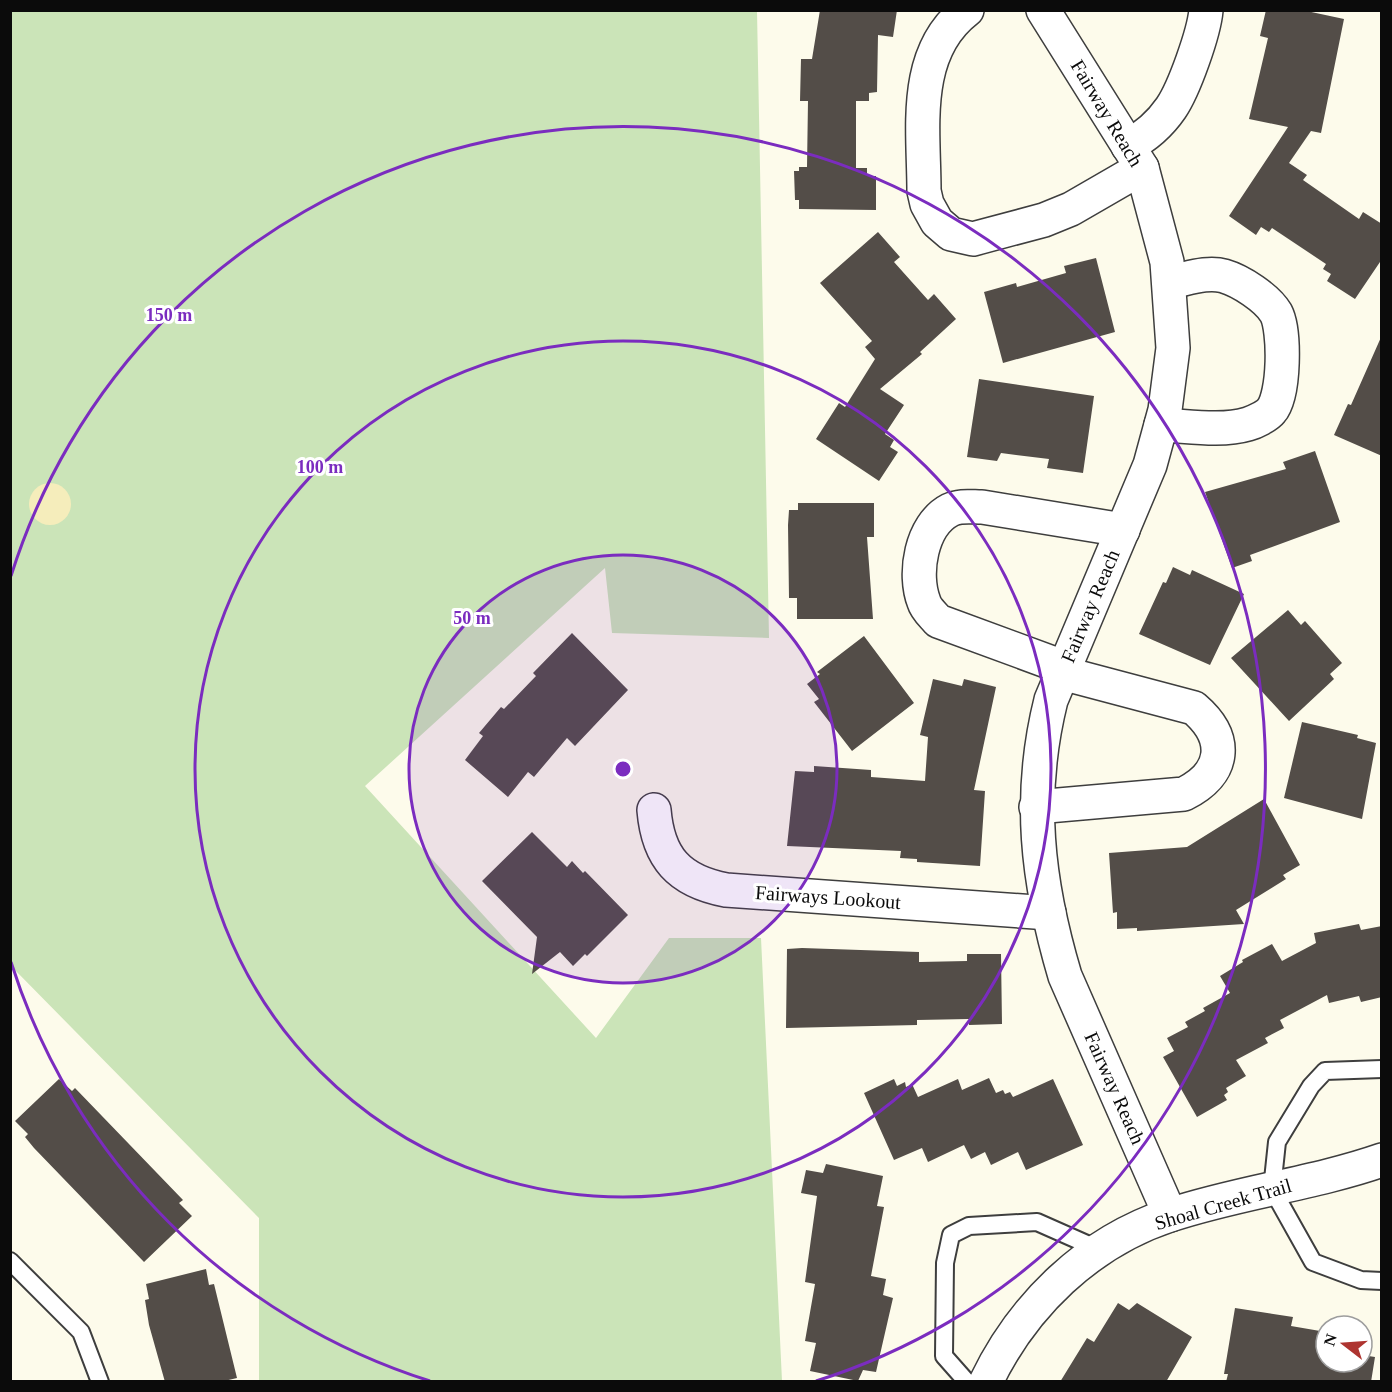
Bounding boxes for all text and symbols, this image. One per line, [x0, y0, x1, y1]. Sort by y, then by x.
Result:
street label: Fairway Reach [1066, 56, 1147, 171]
text: 150 m [146, 305, 192, 325]
text: 100 m [297, 457, 343, 477]
street label: Fairway Reach [1056, 546, 1125, 666]
text: 50 m [453, 608, 491, 628]
centre of rings [613, 759, 633, 779]
street label: Fairways Lookout [754, 881, 902, 914]
street label: Fairway Reach [1080, 1028, 1150, 1148]
street label: Shoal Creek Trail [1152, 1174, 1294, 1234]
north arrow [1314, 1314, 1374, 1374]
text: N [1320, 1331, 1340, 1348]

